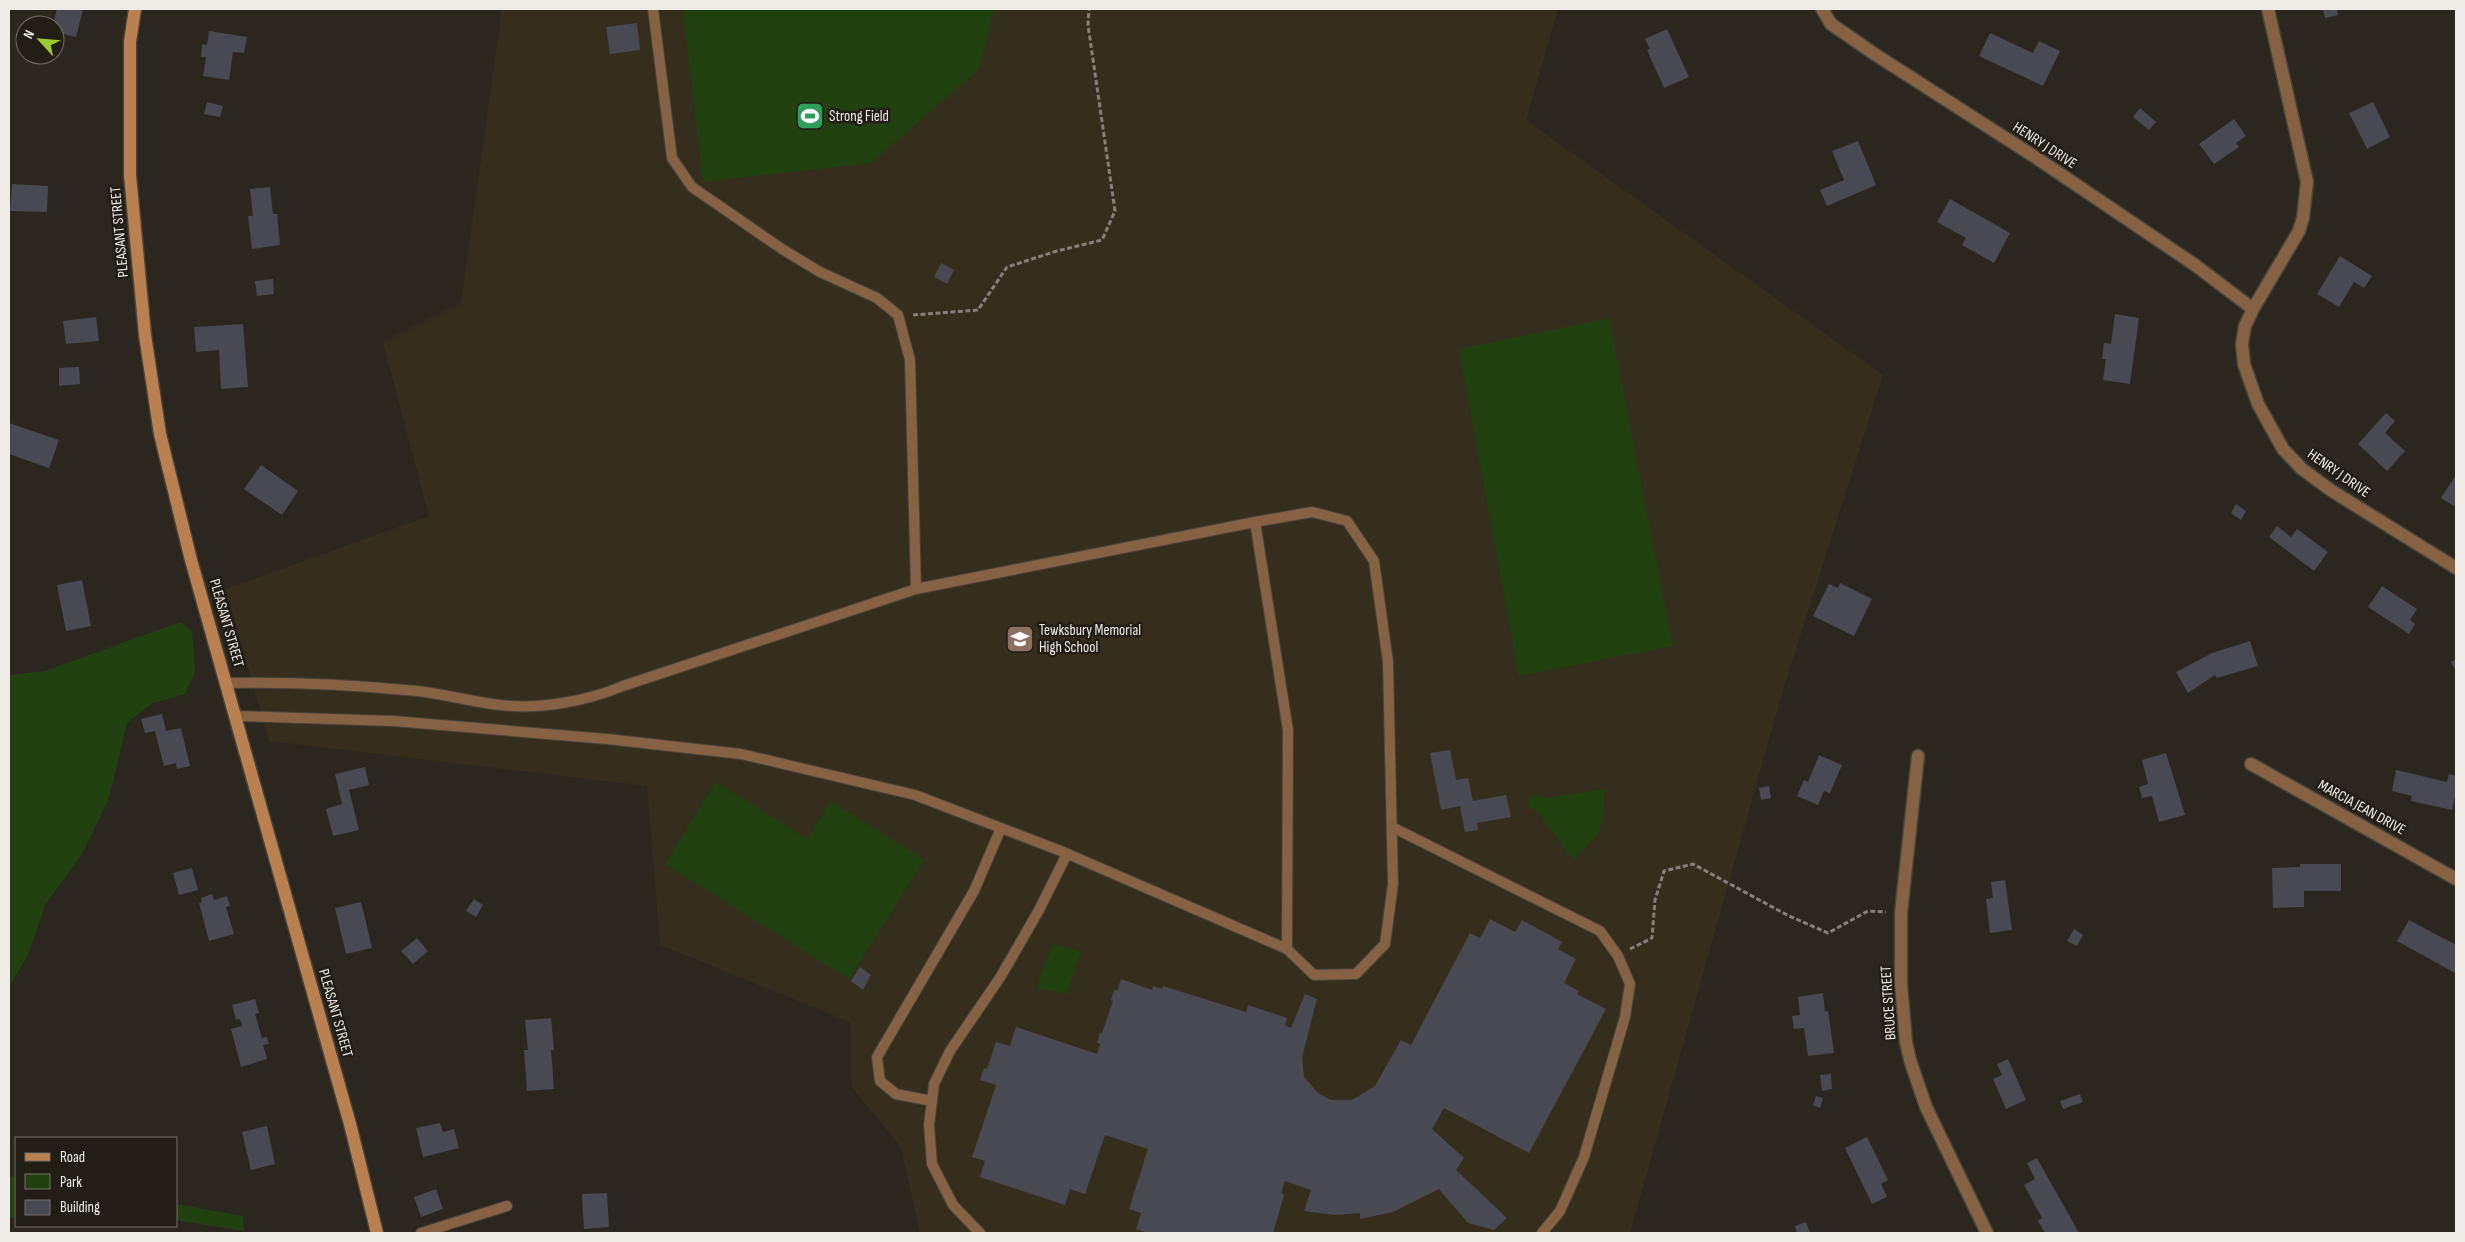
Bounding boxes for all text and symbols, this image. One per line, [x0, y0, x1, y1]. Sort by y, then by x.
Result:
north arrow [15, 15, 65, 65]
text: N [19, 27, 38, 42]
sports icon: Strong Field [795, 101, 825, 131]
place label: Strong Field [829, 107, 889, 126]
street label: HENRY J DRIVE [2009, 118, 2080, 173]
street label: PLEASANT STREET [106, 186, 133, 278]
street label: HENRY J DRIVE [2304, 445, 2374, 502]
street label: PLEASANT STREET [205, 577, 248, 670]
place label: Tewksbury Memorial High School [1039, 621, 1141, 657]
school or university icon: Tewksbury Memorial High School [1005, 624, 1035, 654]
street label: MARCIA JEAN DRIVE [2315, 776, 2409, 839]
street label: BRUCE STREET [1876, 965, 1901, 1041]
street label: PLEASANT STREET [314, 967, 357, 1060]
legend [15, 1137, 178, 1227]
text: Road [60, 1148, 85, 1167]
text: Park [60, 1173, 82, 1192]
text: Building [60, 1198, 100, 1217]

